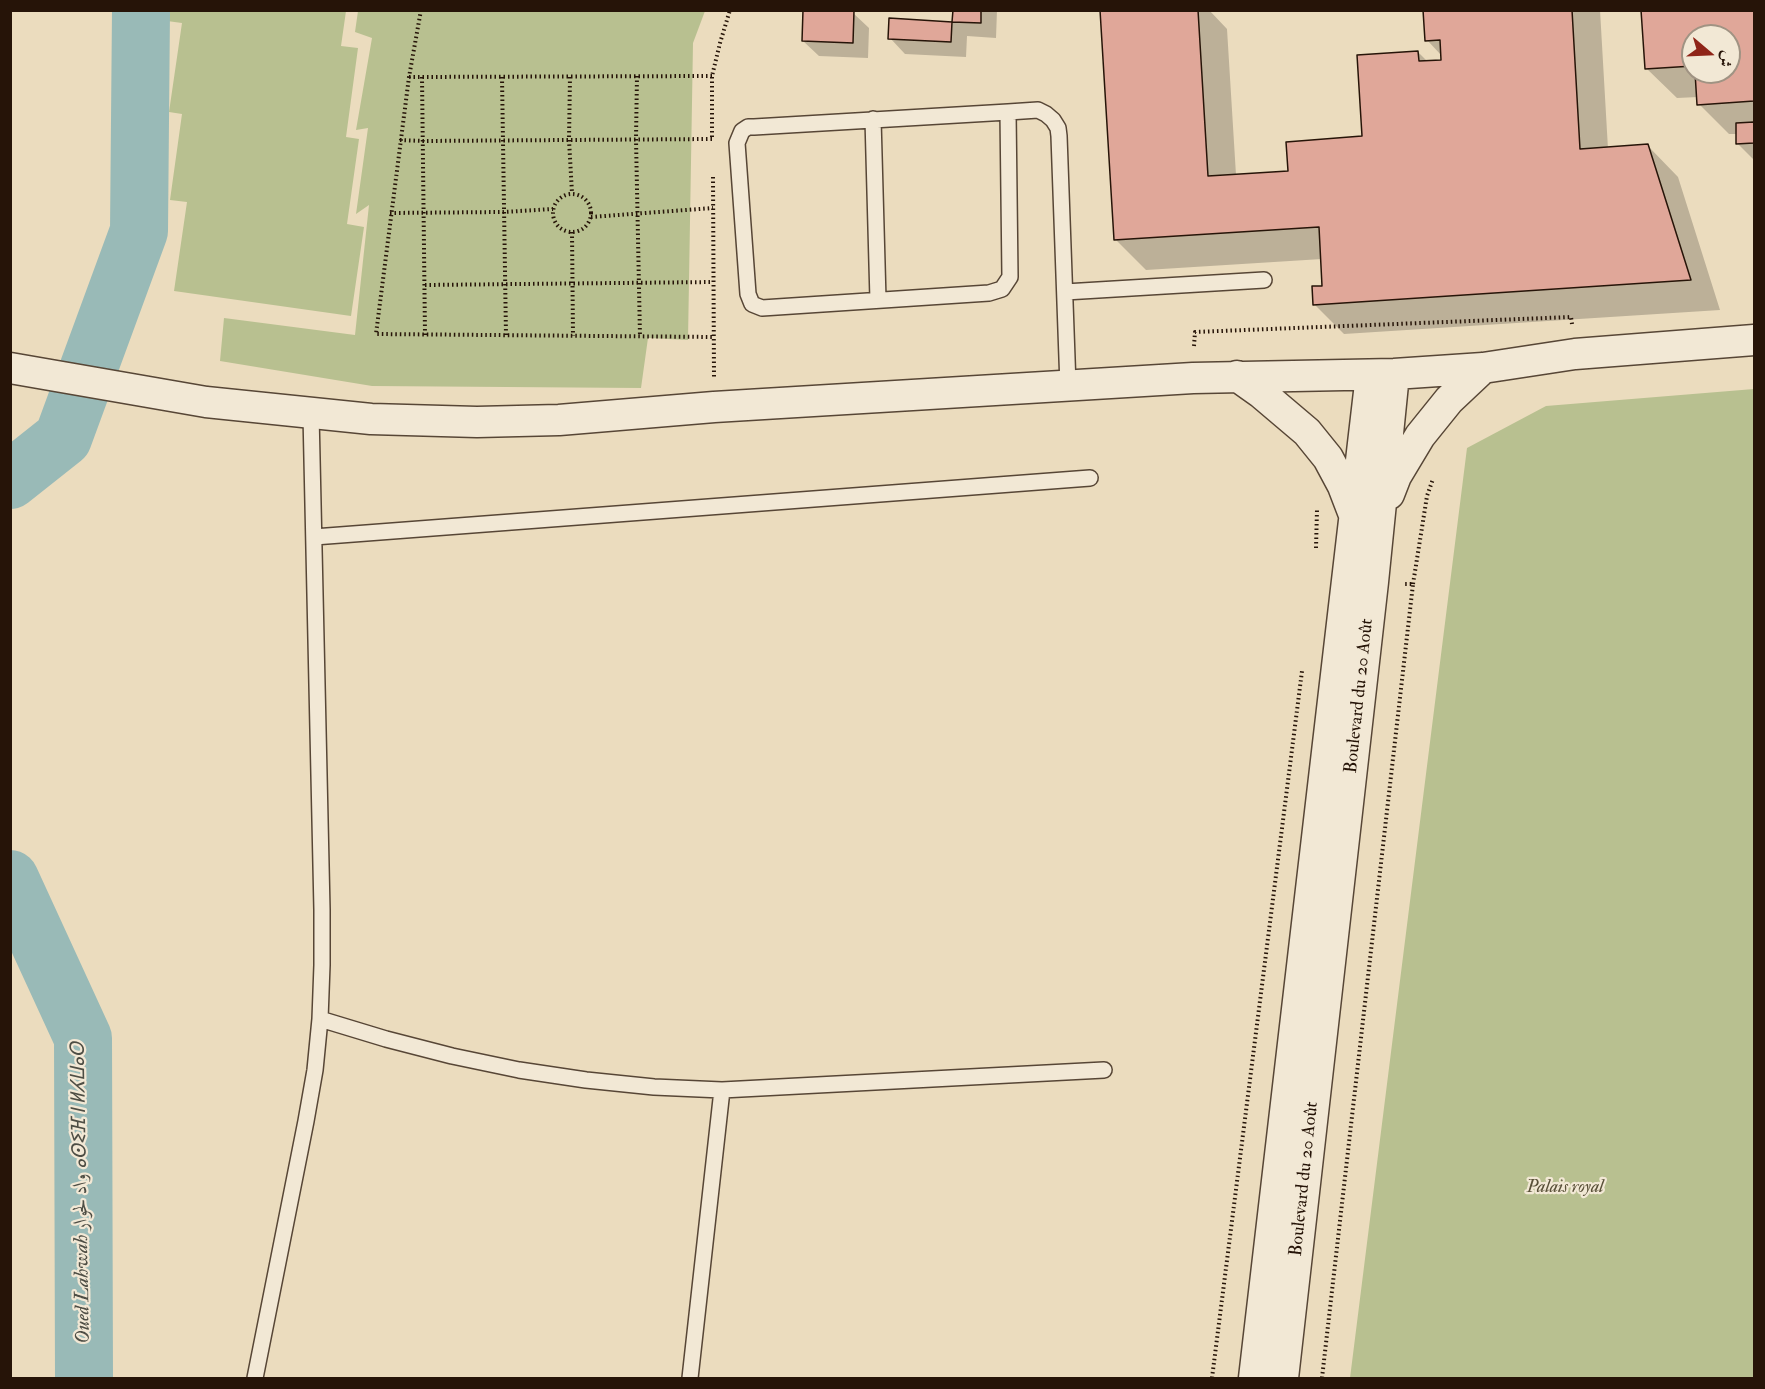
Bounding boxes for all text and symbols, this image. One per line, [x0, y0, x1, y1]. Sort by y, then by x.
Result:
north arrow [1681, 24, 1741, 84]
text: ش [1714, 48, 1738, 70]
street label: Boulevard du 20 Août [1341, 618, 1379, 774]
water label: Oued Lahwah واد لحوار ⴰⵙⵉⴼ ⵏ ⵍⵃⵡⴰⵔ [67, 1042, 97, 1344]
street label: Boulevard du 20 Août [1286, 1101, 1324, 1257]
park label: Palais royal [1526, 1177, 1604, 1199]

